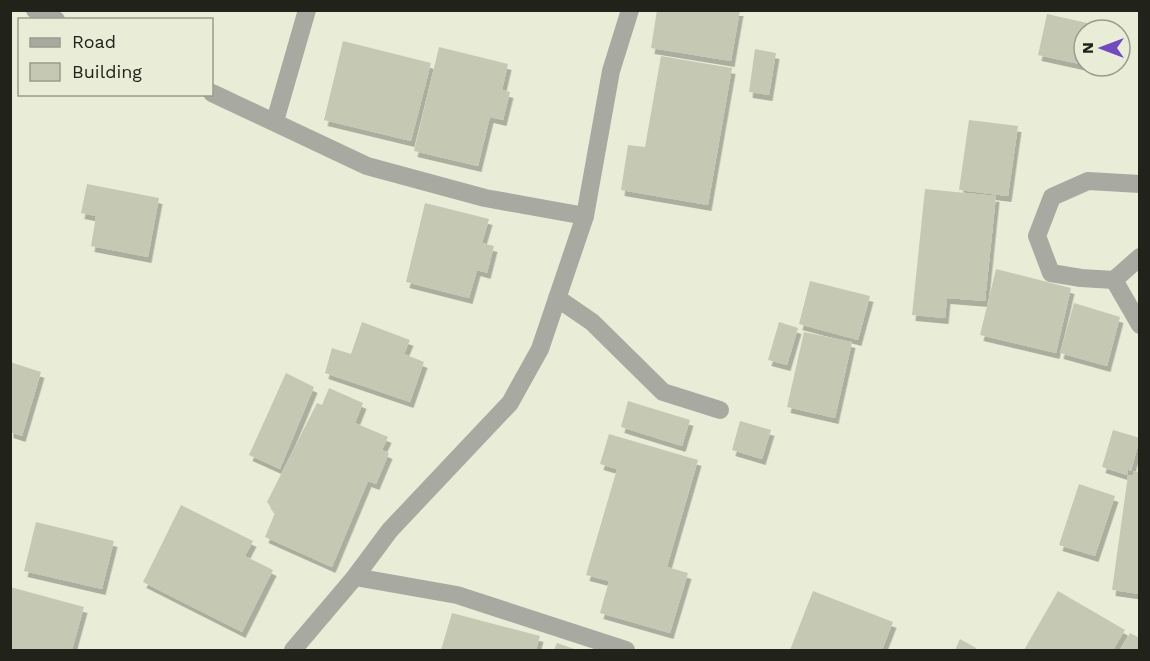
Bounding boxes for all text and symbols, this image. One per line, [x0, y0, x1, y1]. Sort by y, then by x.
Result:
legend [18, 18, 213, 96]
north arrow [1072, 18, 1132, 78]
text: Road [72, 31, 116, 52]
text: N [1078, 42, 1097, 54]
text: Building [72, 61, 142, 82]

